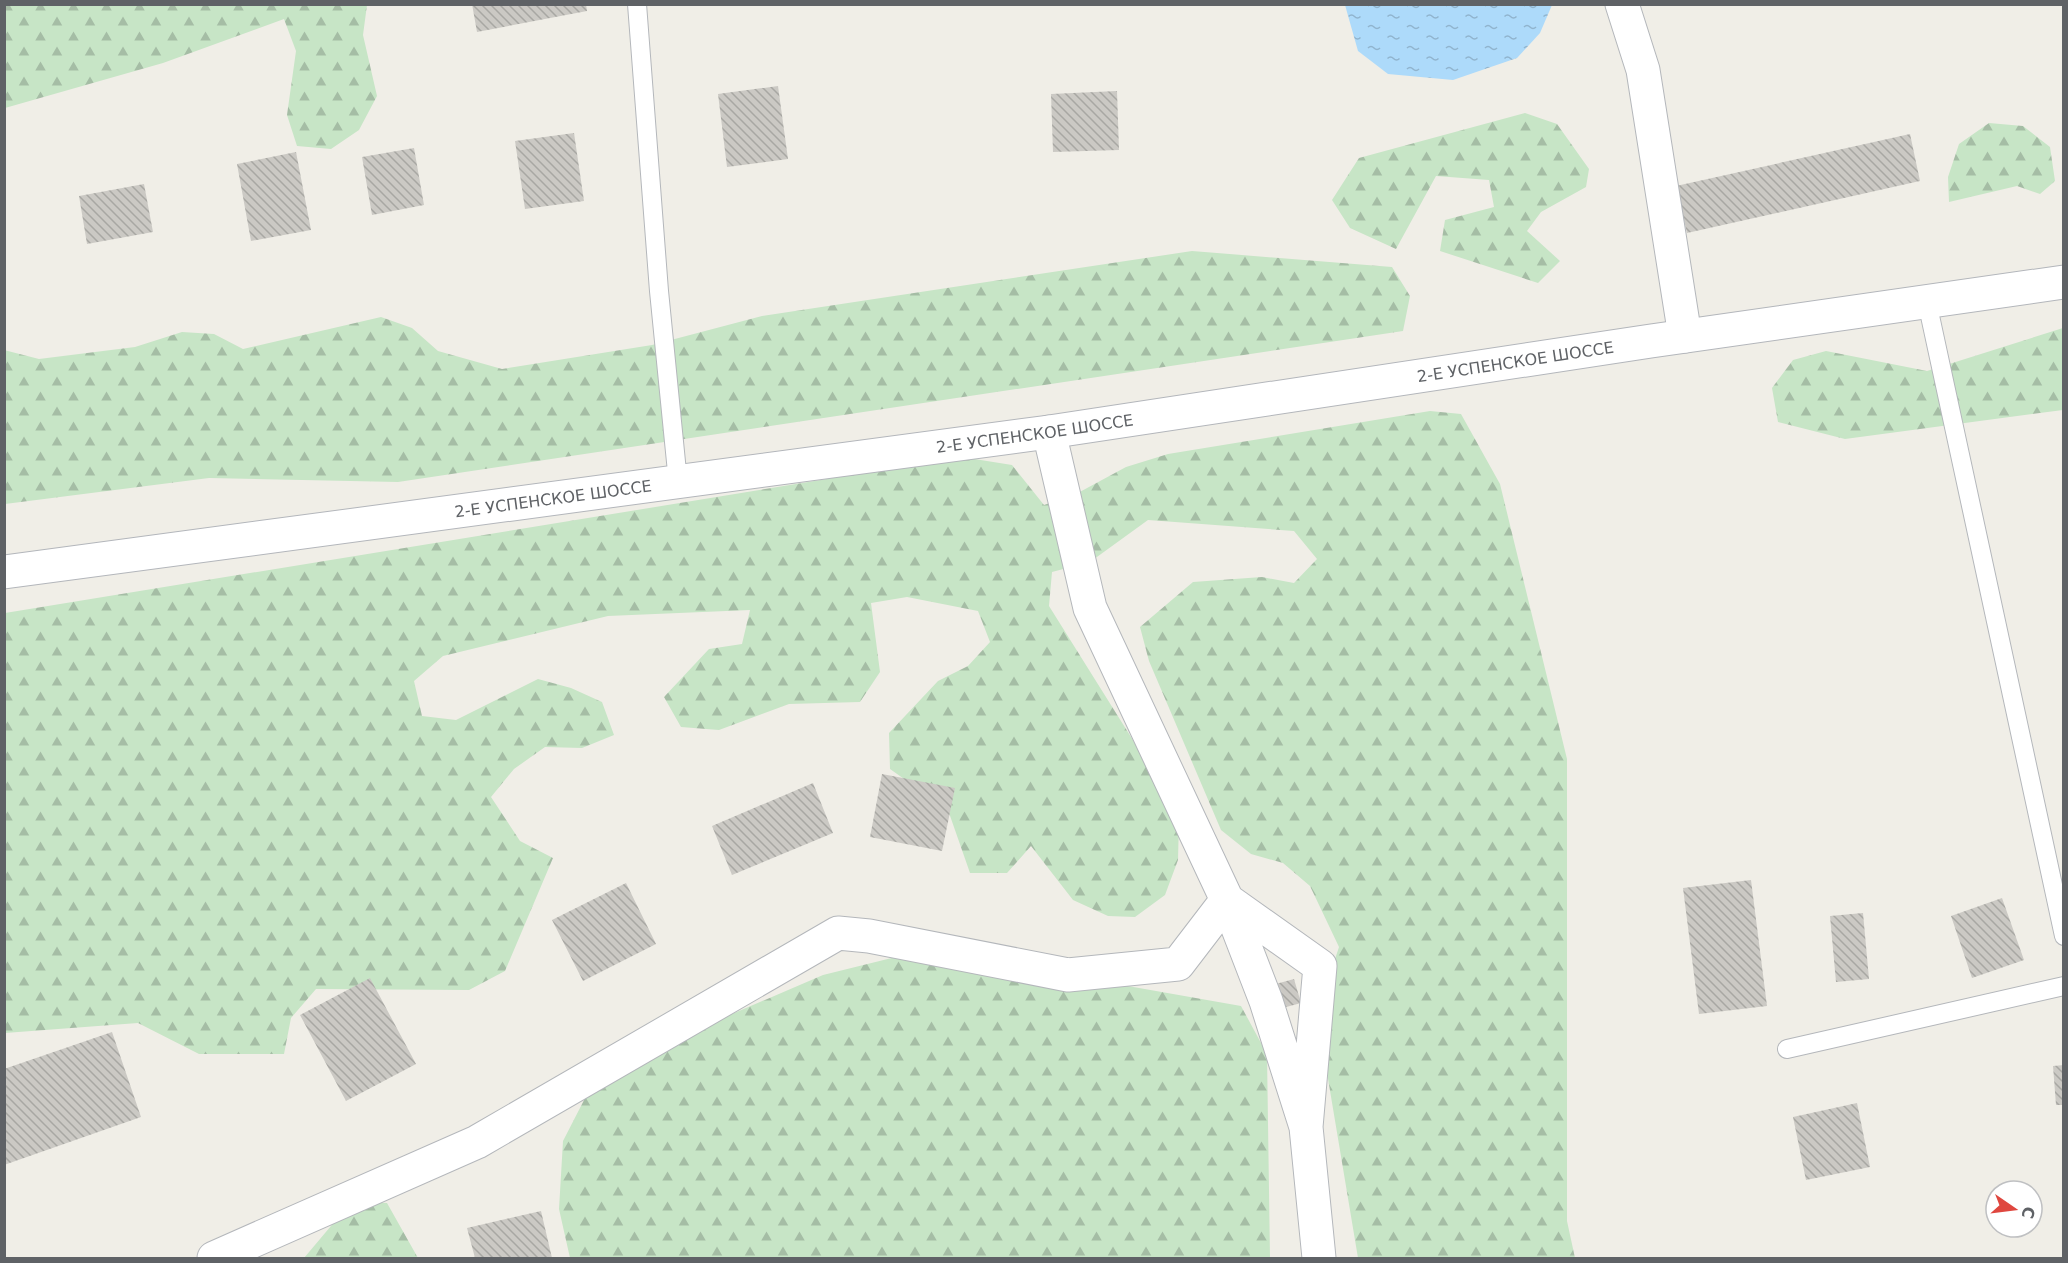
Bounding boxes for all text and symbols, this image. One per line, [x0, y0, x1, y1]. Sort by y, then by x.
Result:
street label: 2-Е УСПЕНСКОЕ ШОССЕ [1416, 338, 1615, 386]
street label: 2-Е УСПЕНСКОЕ ШОССЕ [935, 410, 1135, 457]
street label: 2-Е УСПЕНСКОЕ ШОССЕ [453, 476, 653, 522]
north arrow [1984, 1179, 2044, 1239]
text: С [2017, 1205, 2039, 1221]

